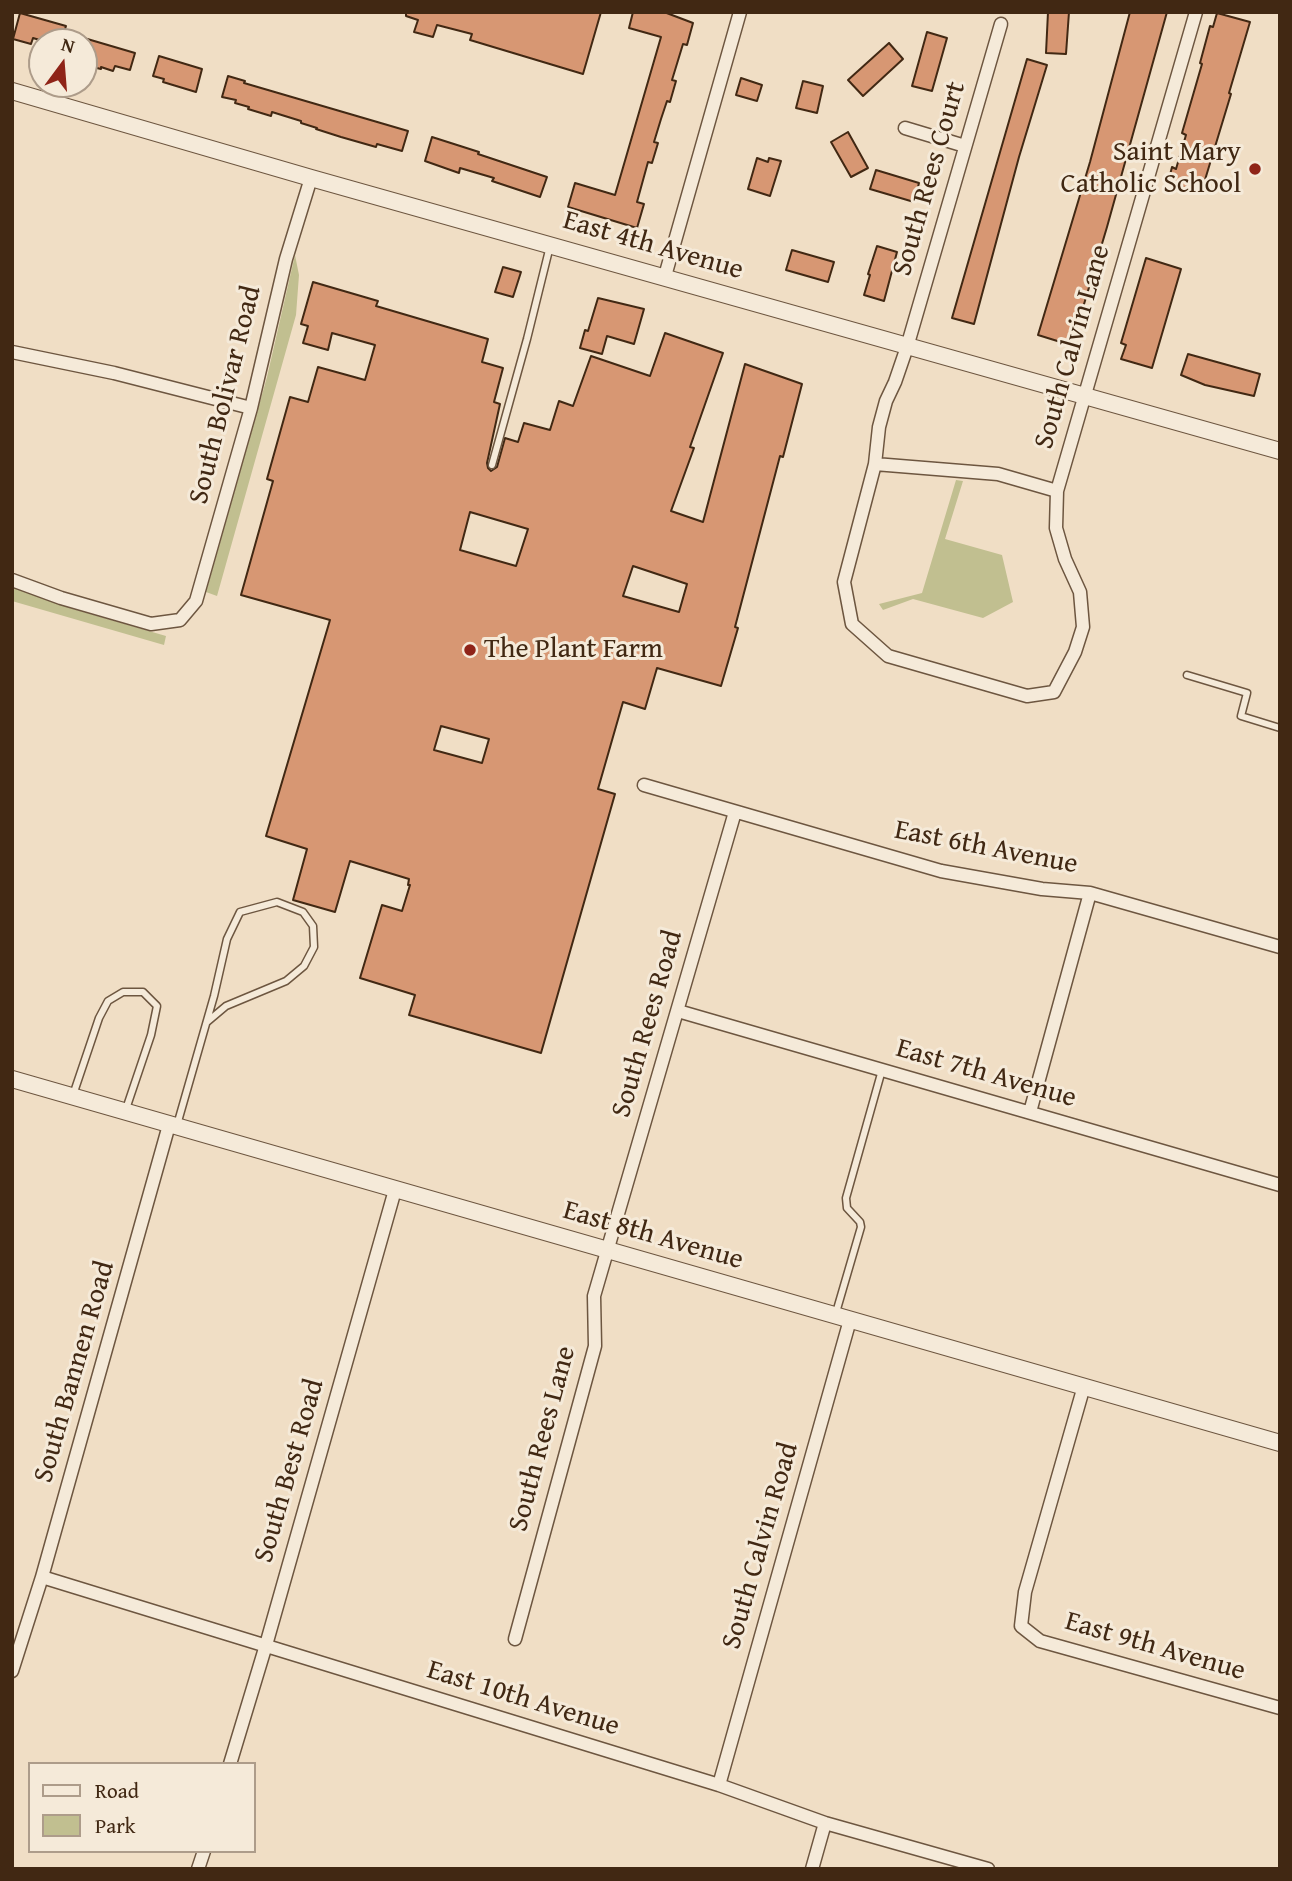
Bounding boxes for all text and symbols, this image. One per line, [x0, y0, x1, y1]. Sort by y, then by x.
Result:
north arrow [28, 28, 98, 98]
text: N [58, 30, 78, 60]
street label: South Rees Court [886, 78, 974, 280]
place label: Saint Mary Catholic School [1061, 136, 1241, 202]
marker: Saint Mary Catholic School [1247, 161, 1263, 177]
street label: East 4th Avenue [559, 204, 747, 288]
street label: South Calvin Lane [1028, 241, 1118, 453]
street label: South Bolivar Road [183, 282, 269, 508]
place label: The Plant Farm [484, 633, 663, 667]
marker: The Plant Farm [462, 642, 478, 658]
street label: East 6th Avenue [892, 814, 1080, 882]
street label: South Rees Road [605, 927, 691, 1121]
street label: East 7th Avenue [892, 1032, 1080, 1116]
street label: East 8th Avenue [559, 1194, 747, 1278]
street label: South Bannen Road [27, 1257, 123, 1487]
street label: South Rees Lane [502, 1343, 584, 1535]
street label: South Best Road [248, 1375, 332, 1567]
street label: South Calvin Road [715, 1439, 807, 1653]
street label: East 9th Avenue [1061, 1605, 1249, 1689]
street label: East 10th Avenue [423, 1654, 623, 1744]
legend [28, 1762, 256, 1853]
text: Road [95, 1775, 139, 1806]
text: Park [95, 1810, 136, 1841]

